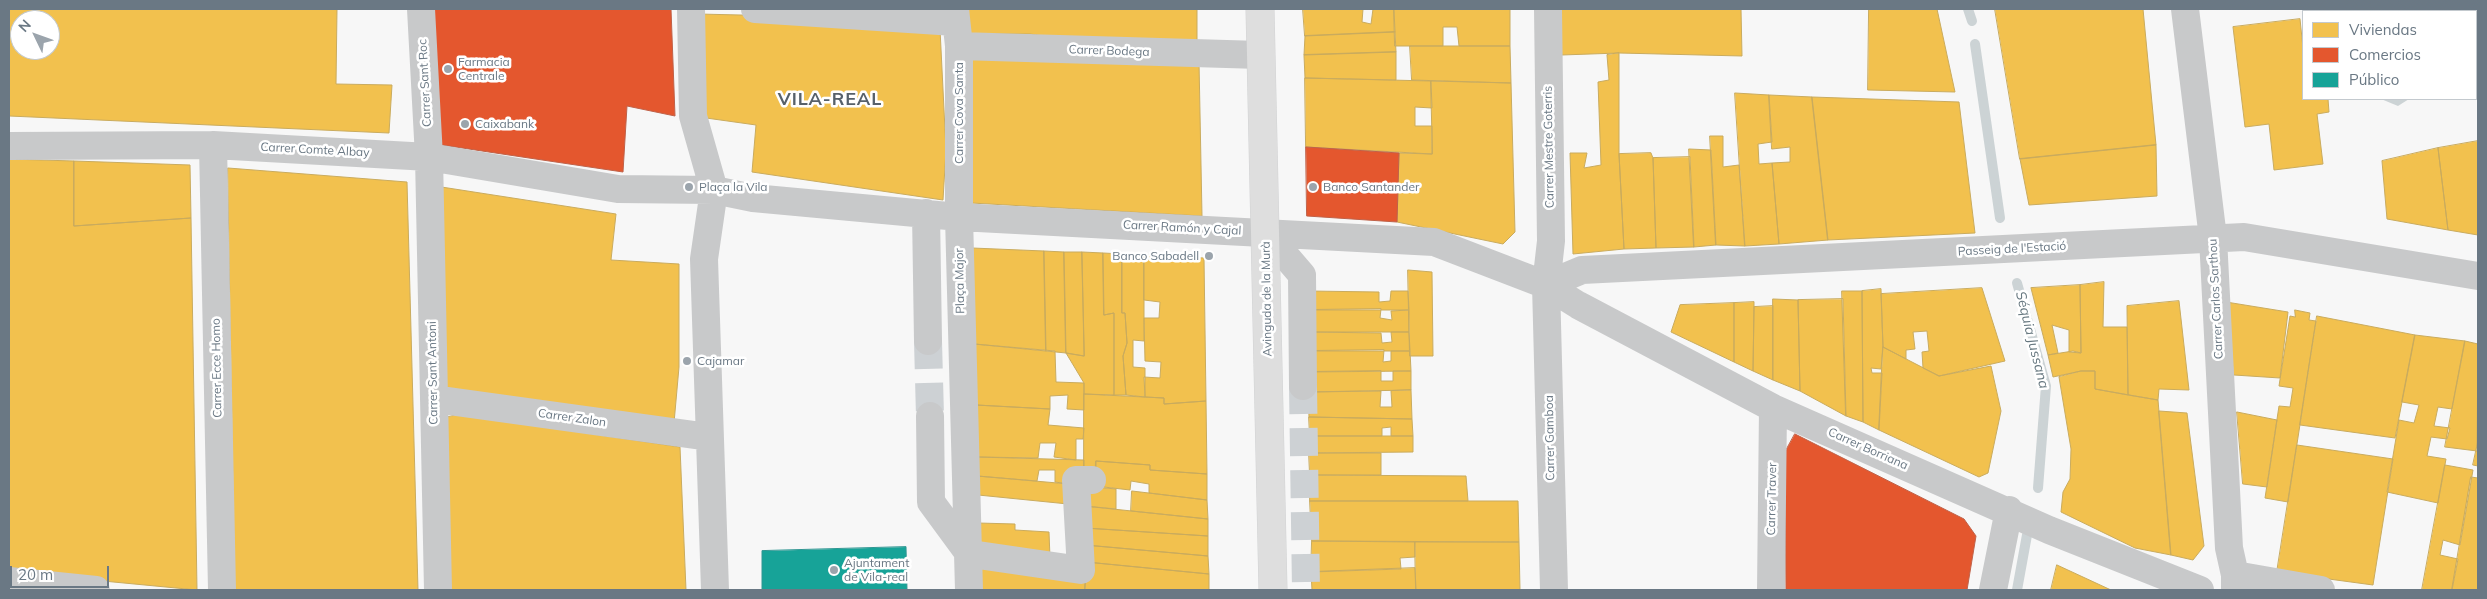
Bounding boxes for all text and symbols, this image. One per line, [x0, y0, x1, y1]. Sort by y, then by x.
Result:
north arrow [10, 10, 60, 60]
legend [2302, 10, 2477, 100]
text: N [14, 16, 35, 36]
text: Viviendas [2349, 20, 2417, 39]
street label: Carrer Sant Roc [416, 39, 434, 127]
street label: Carrer Bodega [1068, 42, 1150, 60]
text: Comercios [2349, 45, 2421, 64]
place label: Farmacia Centrale [458, 55, 510, 83]
street label: Carrer Cova Santa [952, 62, 966, 164]
marker: Farmacia Centrale [442, 63, 454, 75]
text: Público [2349, 70, 2399, 89]
street label: Carrer Mestre Goterris [1541, 86, 1557, 208]
district label: VILA-REAL [777, 89, 883, 111]
place label: Caixabank [475, 117, 534, 131]
marker: Caixabank [459, 118, 471, 130]
street label: Carrer Comte Albay [260, 140, 370, 160]
place label: Plaça la Vila [699, 180, 768, 194]
place label: Banco Santander [1323, 180, 1419, 194]
marker: Plaça la Vila [683, 181, 695, 193]
marker: Banco Santander [1307, 181, 1319, 193]
street label: Carrer Ramón y Cajal [1122, 218, 1242, 238]
street label: Carrer Carlos Sarthou [2206, 238, 2226, 360]
street label: Passeig de l'Estació [1957, 239, 2067, 259]
street label: Avinguda de la Murà [1259, 241, 1275, 357]
street label: Plaça Major [952, 248, 968, 314]
place label: Banco Sabadell [1112, 249, 1199, 263]
marker: Banco Sabadell [1203, 250, 1215, 262]
water label: Séquia Jussana [2012, 290, 2052, 390]
street label: Carrer Ecce Homo [209, 318, 225, 418]
street label: Carrer Sant Antoni [425, 321, 441, 425]
place label: Cajamar [697, 354, 744, 368]
marker: Cajamar [681, 355, 693, 367]
street label: Carrer Gamboa [1542, 395, 1558, 481]
street label: Carrer Zalon [537, 406, 607, 430]
street label: Carrer Borriana [1826, 425, 1910, 473]
street label: Carrer Traver [1764, 462, 1780, 536]
scale bar [12, 556, 111, 588]
place label: Ajuntament de Vila-real [844, 556, 909, 584]
marker: Ajuntament de Vila-real [828, 564, 840, 576]
text: 20 m [18, 565, 53, 584]

